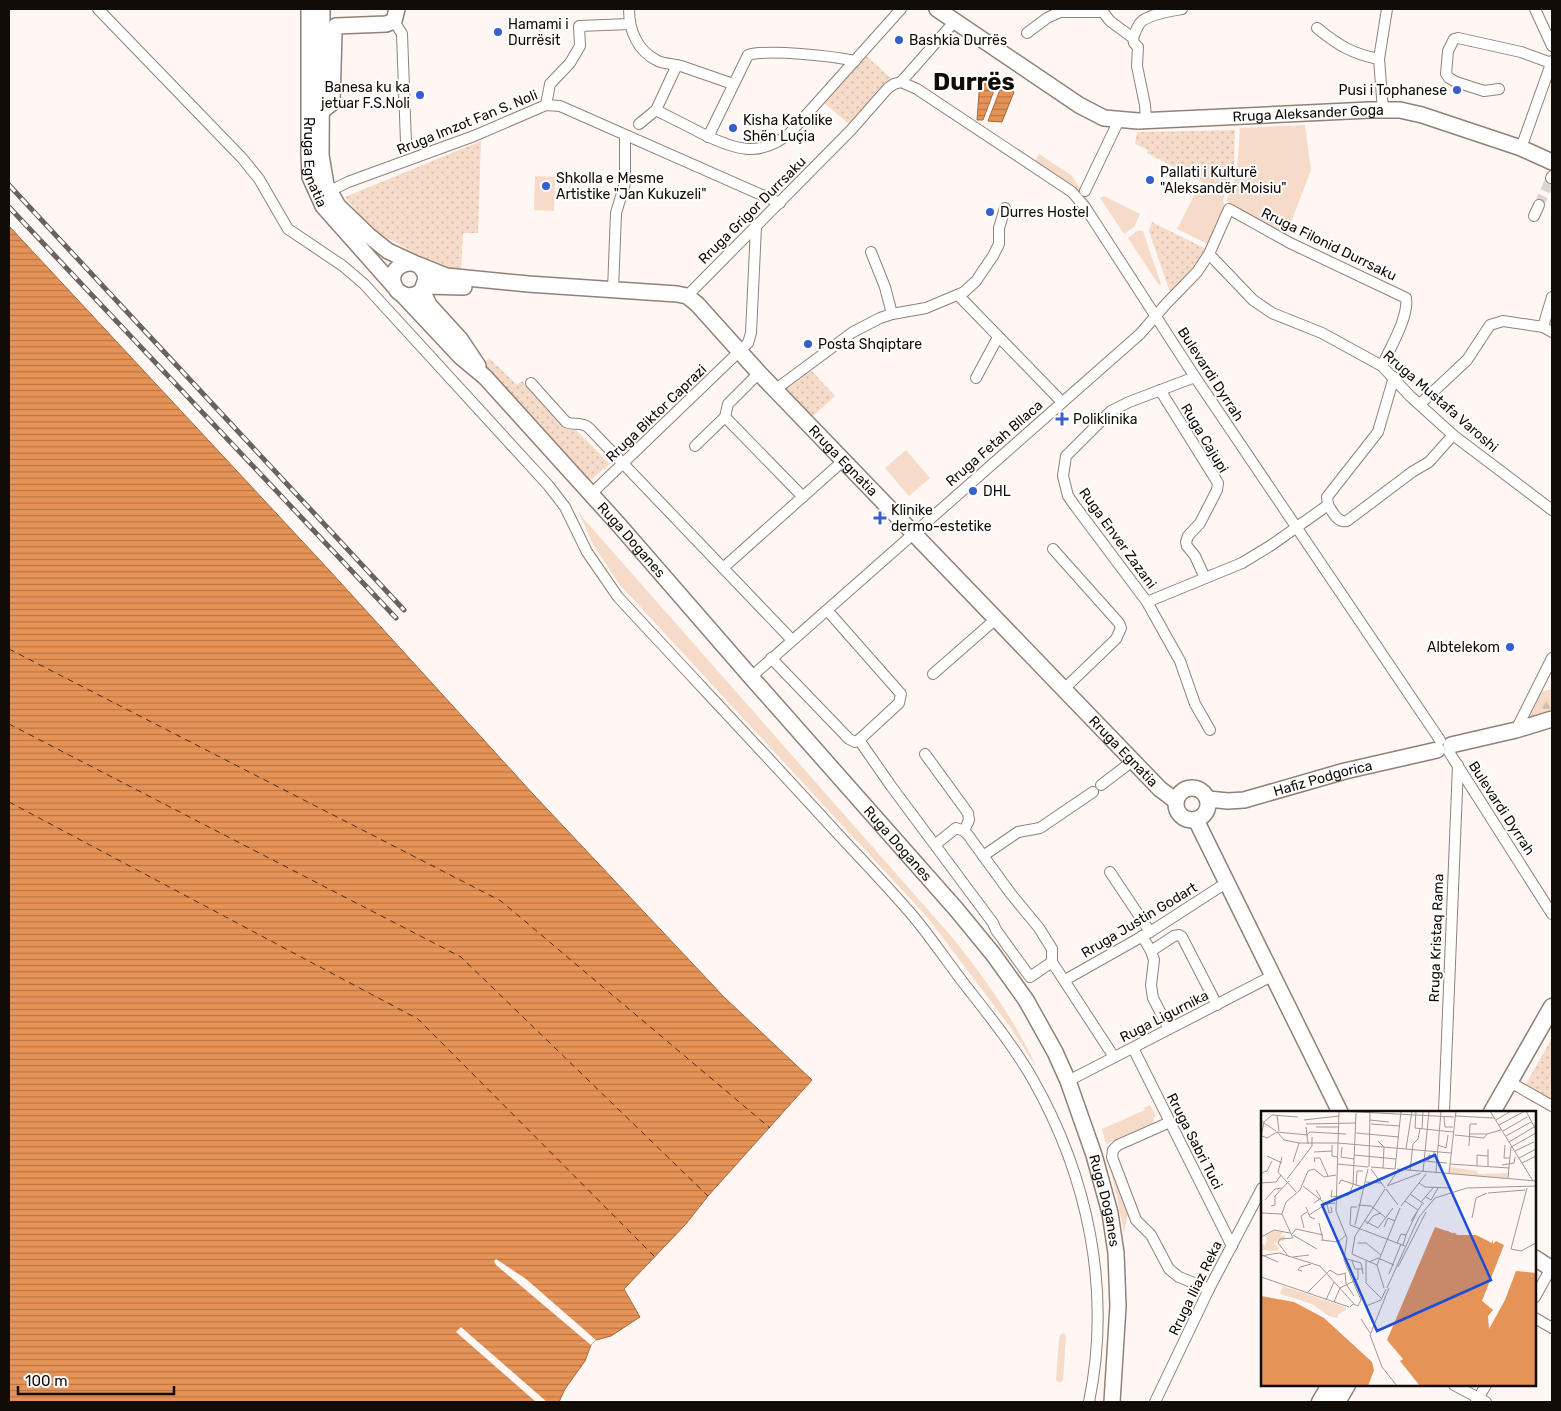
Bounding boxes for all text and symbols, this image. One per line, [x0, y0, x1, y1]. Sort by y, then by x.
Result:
place label: Hamami i Durrësit [508, 16, 569, 49]
marker: Hamami i Durrësit [492, 26, 504, 38]
place label: Bashkia Durrës [909, 32, 1007, 49]
marker: Bashkia Durrës [893, 34, 905, 46]
district label: Durrës [933, 68, 1015, 96]
place label: Banesa ku ka jetuar F.S.Noli [320, 79, 410, 112]
place label: Pusi i Tophanese [1338, 82, 1447, 99]
marker: Pusi i Tophanese [1451, 84, 1463, 96]
street label: Rruga Imzot Fan S. Noli [394, 86, 540, 158]
marker: Banesa ku ka jetuar F.S.Noli [414, 89, 426, 101]
street label: Rruga Aleksander Goga [1232, 102, 1384, 126]
place label: Kisha Katolike Shën Luçia [743, 112, 833, 145]
street label: Rruga Egnatia [300, 117, 330, 210]
marker: Kisha Katolike Shën Luçia [727, 122, 739, 134]
street label: Rruga Grigor Durrsaku [695, 153, 810, 268]
place label: Pallati i Kulturë "Aleksandër Moisiu" [1160, 164, 1287, 197]
place label: Shkolla e Mesme Artistike "Jan Kukuzeli" [556, 170, 706, 203]
marker: Pallati i Kulturë "Aleksandër Moisiu" [1144, 174, 1156, 186]
marker: Shkolla e Mesme Artistike "Jan Kukuzeli" [540, 180, 552, 192]
place label: Durres Hostel [1000, 204, 1089, 221]
street label: Rruga Filonid Durrsaku [1258, 204, 1399, 285]
marker: Durres Hostel [984, 206, 996, 218]
street label: Bulevardi Dyrrah [1174, 324, 1247, 424]
place label: Posta Shqiptare [818, 336, 922, 353]
marker: Posta Shqiptare [802, 338, 814, 350]
street label: Rruga Mustafa Varoshi [1380, 347, 1502, 456]
street label: Rruga Biktor Caprazi [603, 361, 710, 466]
street label: Rruga Fetah Bllaca [942, 397, 1046, 490]
street label: Ruga Cajupi [1177, 400, 1232, 476]
place label: Poliklinika [1073, 411, 1137, 428]
marker: Poliklinika [1055, 412, 1069, 426]
street label: Rruga Egnatia [805, 422, 881, 500]
place label: DHL [983, 483, 1011, 500]
marker: DHL [967, 485, 979, 497]
street label: Ruga Enver Zazani [1075, 485, 1160, 592]
street label: Ruga Doganes [594, 499, 669, 581]
place label: Klinike dermo-estetike [891, 502, 992, 535]
marker: Klinike dermo-estetike [873, 511, 887, 525]
place label: Albtelekom [1427, 639, 1500, 656]
marker: Albtelekom [1504, 641, 1516, 653]
street label: Rruga Egnatia [1085, 713, 1161, 791]
street label: Hafiz Podgorica [1272, 757, 1374, 800]
street label: Bulevardi Dyrrah [1465, 758, 1538, 858]
street label: Ruga Doganes [860, 803, 935, 885]
street label: Rruga Kristaq Rama [1426, 873, 1447, 1003]
street label: Rruga Justin Godart [1078, 879, 1201, 962]
street label: Ruga Ligurnika [1117, 987, 1211, 1046]
street label: Rruga Sabri Tuci [1163, 1090, 1226, 1192]
inset map [1261, 1111, 1536, 1386]
street label: Ruga Doganes [1085, 1153, 1123, 1248]
street label: Rruga Iliaz Reka [1165, 1238, 1226, 1338]
scale bar [18, 1364, 174, 1396]
text: 100 m [25, 1372, 67, 1390]

